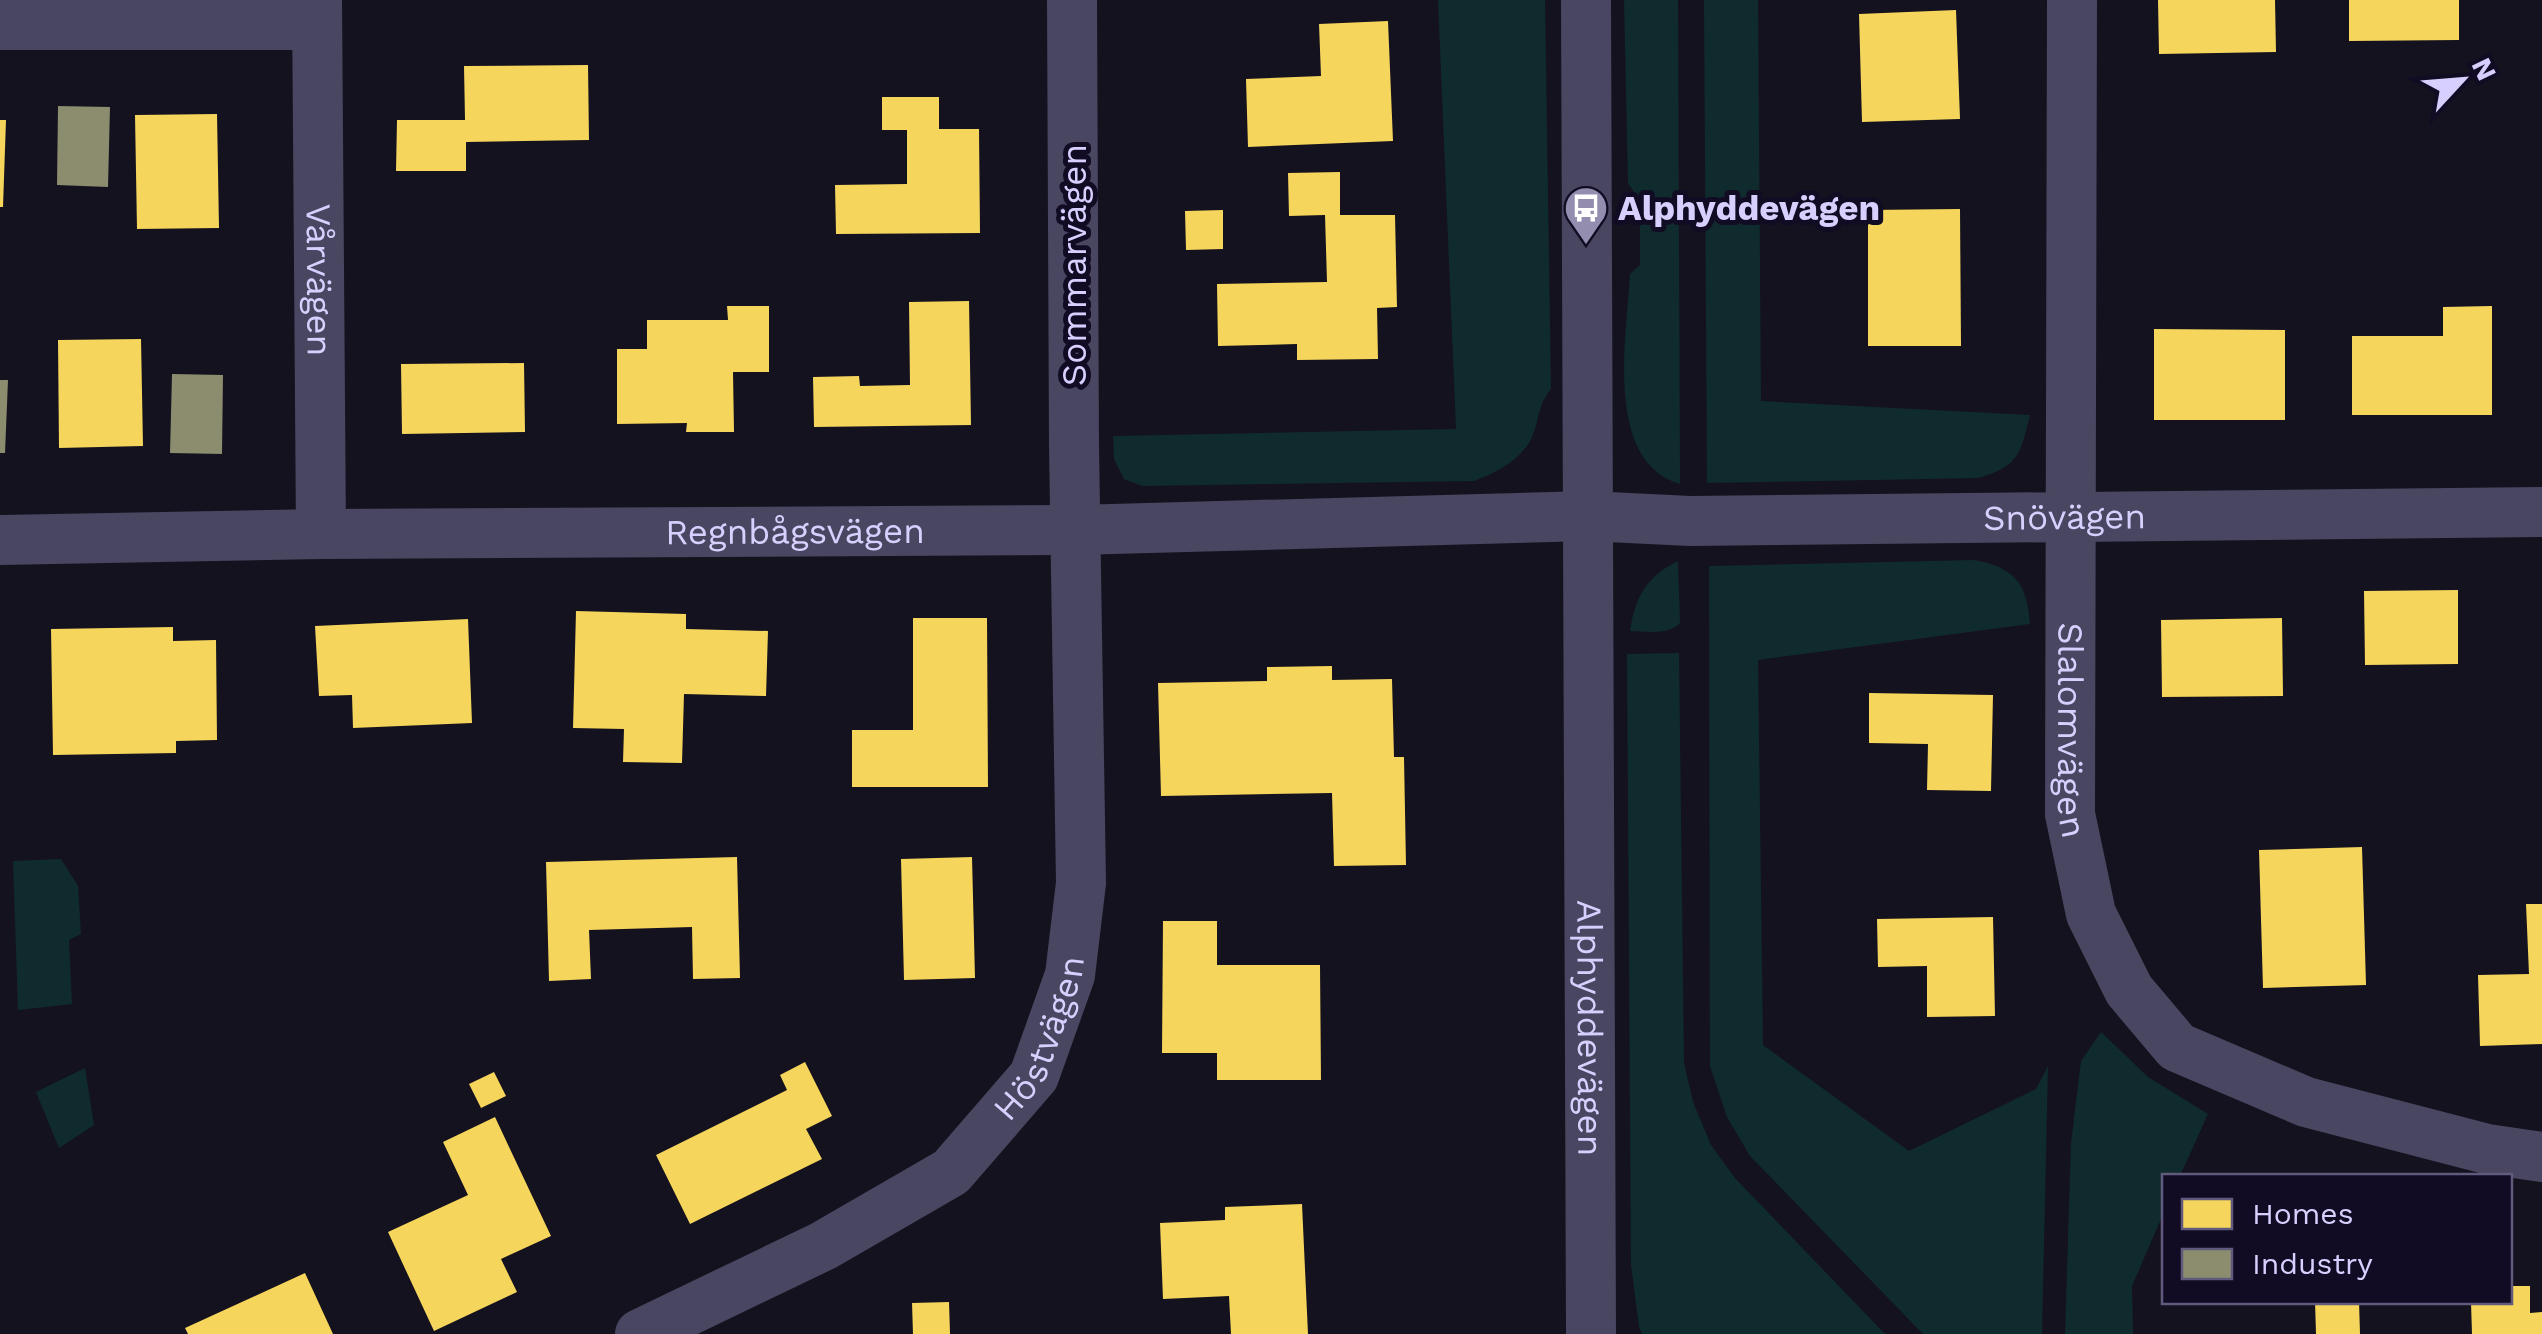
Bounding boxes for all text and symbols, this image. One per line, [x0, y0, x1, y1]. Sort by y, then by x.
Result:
north arrow [2412, 30, 2512, 130]
text: N [2465, 53, 2503, 86]
street label: Sommarvägen [1053, 144, 1095, 386]
bus stop icon: Alphyddevägen [1563, 185, 1609, 246]
place label: Alphyddevägen [1618, 187, 1880, 229]
street label: Vårvägen [298, 203, 341, 357]
street label: Snövägen [1983, 495, 2146, 539]
street label: Regnbågsvägen [665, 510, 925, 553]
street label: Slalomvägen [2049, 622, 2095, 842]
street label: Alphyddevägen [1568, 900, 1611, 1156]
street label: Höstvägen [984, 954, 1093, 1129]
legend [2162, 1174, 2512, 1304]
text: Homes [2252, 1196, 2354, 1231]
text: Industry [2252, 1246, 2373, 1281]

